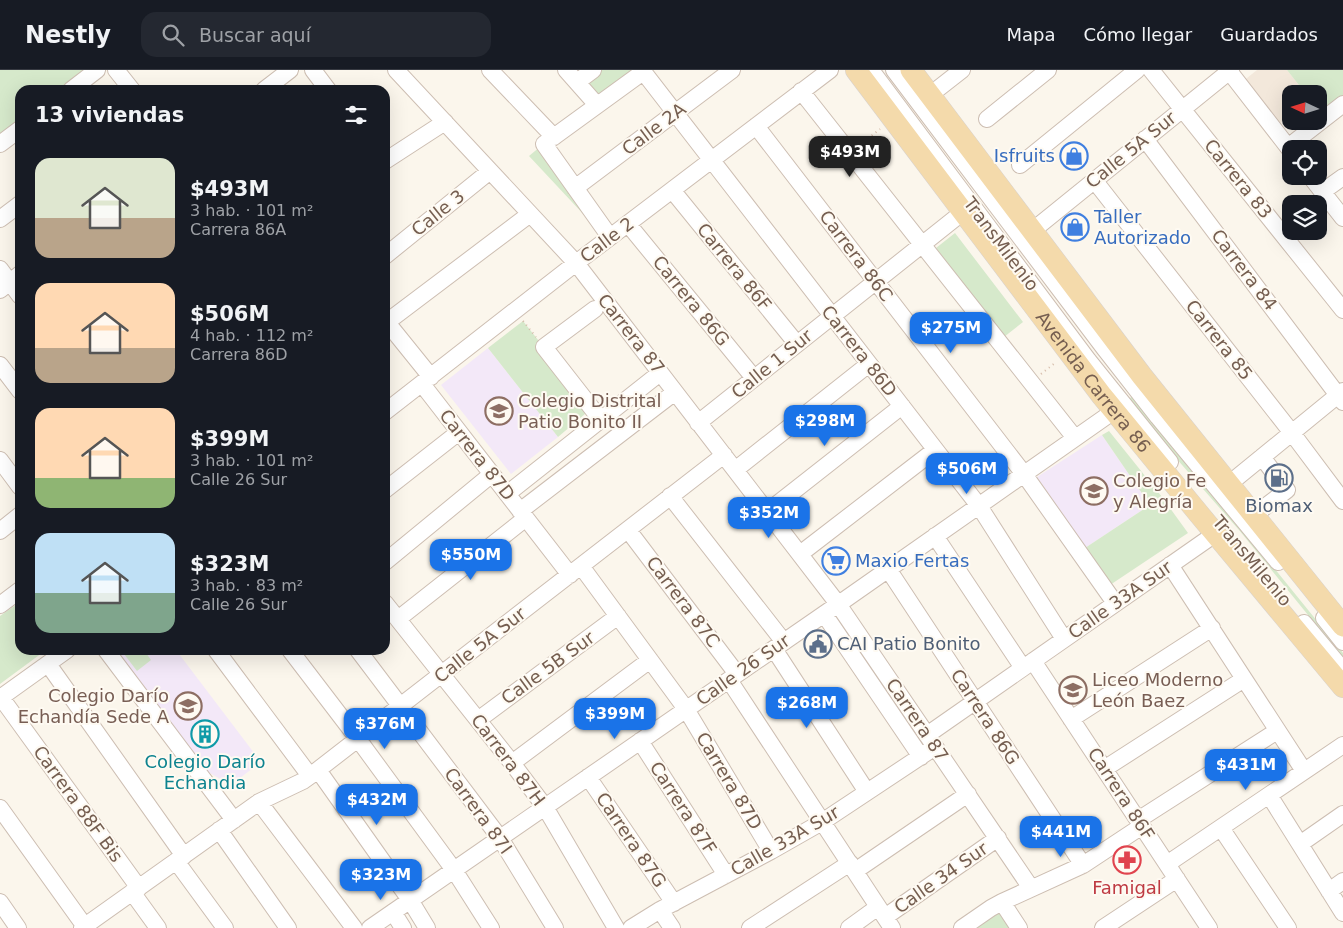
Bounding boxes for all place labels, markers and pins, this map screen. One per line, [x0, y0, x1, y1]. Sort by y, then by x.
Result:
pin: $493M [815, 136, 885, 178]
shop icon: Isfruits [1059, 141, 1089, 171]
place label: Isfruits [994, 145, 1055, 166]
place label: Taller Autorizado [1093, 206, 1191, 248]
shop icon: Taller Autorizado [1060, 212, 1090, 242]
pin: $275M [916, 312, 986, 354]
place label: Colegio Distrital Patio Bonito II [518, 390, 662, 432]
school or university icon: Colegio Distrital Patio Bonito II [484, 396, 514, 426]
pin: $298M [790, 404, 860, 447]
pin: $506M [932, 452, 1002, 495]
fuel station icon: Biomax [1264, 463, 1294, 493]
place label: Colegio Fe y Alegría [1113, 470, 1206, 512]
school or university icon: Colegio Fe y Alegría [1079, 476, 1109, 506]
place label: Biomax [1245, 495, 1313, 516]
pin: $352M [734, 496, 804, 539]
pin: $550M [436, 538, 506, 581]
supermarket icon: Maxio Fertas [821, 546, 851, 576]
place label: Maxio Fertas [855, 550, 969, 571]
public building icon: CAI Patio Bonito [803, 629, 833, 659]
place label: CAI Patio Bonito [837, 633, 981, 654]
place label: Liceo Moderno León Baez [1092, 669, 1223, 711]
school or university icon: Liceo Moderno León Baez [1058, 675, 1088, 705]
place label: Colegio Darío Echandía Sede A [18, 685, 170, 727]
pin: $268M [772, 686, 842, 729]
school or university icon: Colegio Darío Echandía Sede A [173, 691, 203, 721]
pin: $399M [580, 698, 650, 740]
pin: $376M [350, 708, 420, 750]
building icon: Colegio Darío Echandia [190, 719, 220, 749]
pin: $431M [1211, 748, 1281, 791]
place label: Colegio Darío Echandia [144, 751, 266, 793]
pin: $432M [342, 784, 412, 826]
pin: $441M [1026, 816, 1096, 858]
pharmacy icon: Famigal [1112, 845, 1142, 875]
pin: $323M [346, 858, 416, 901]
place label: Famigal [1092, 877, 1162, 898]

